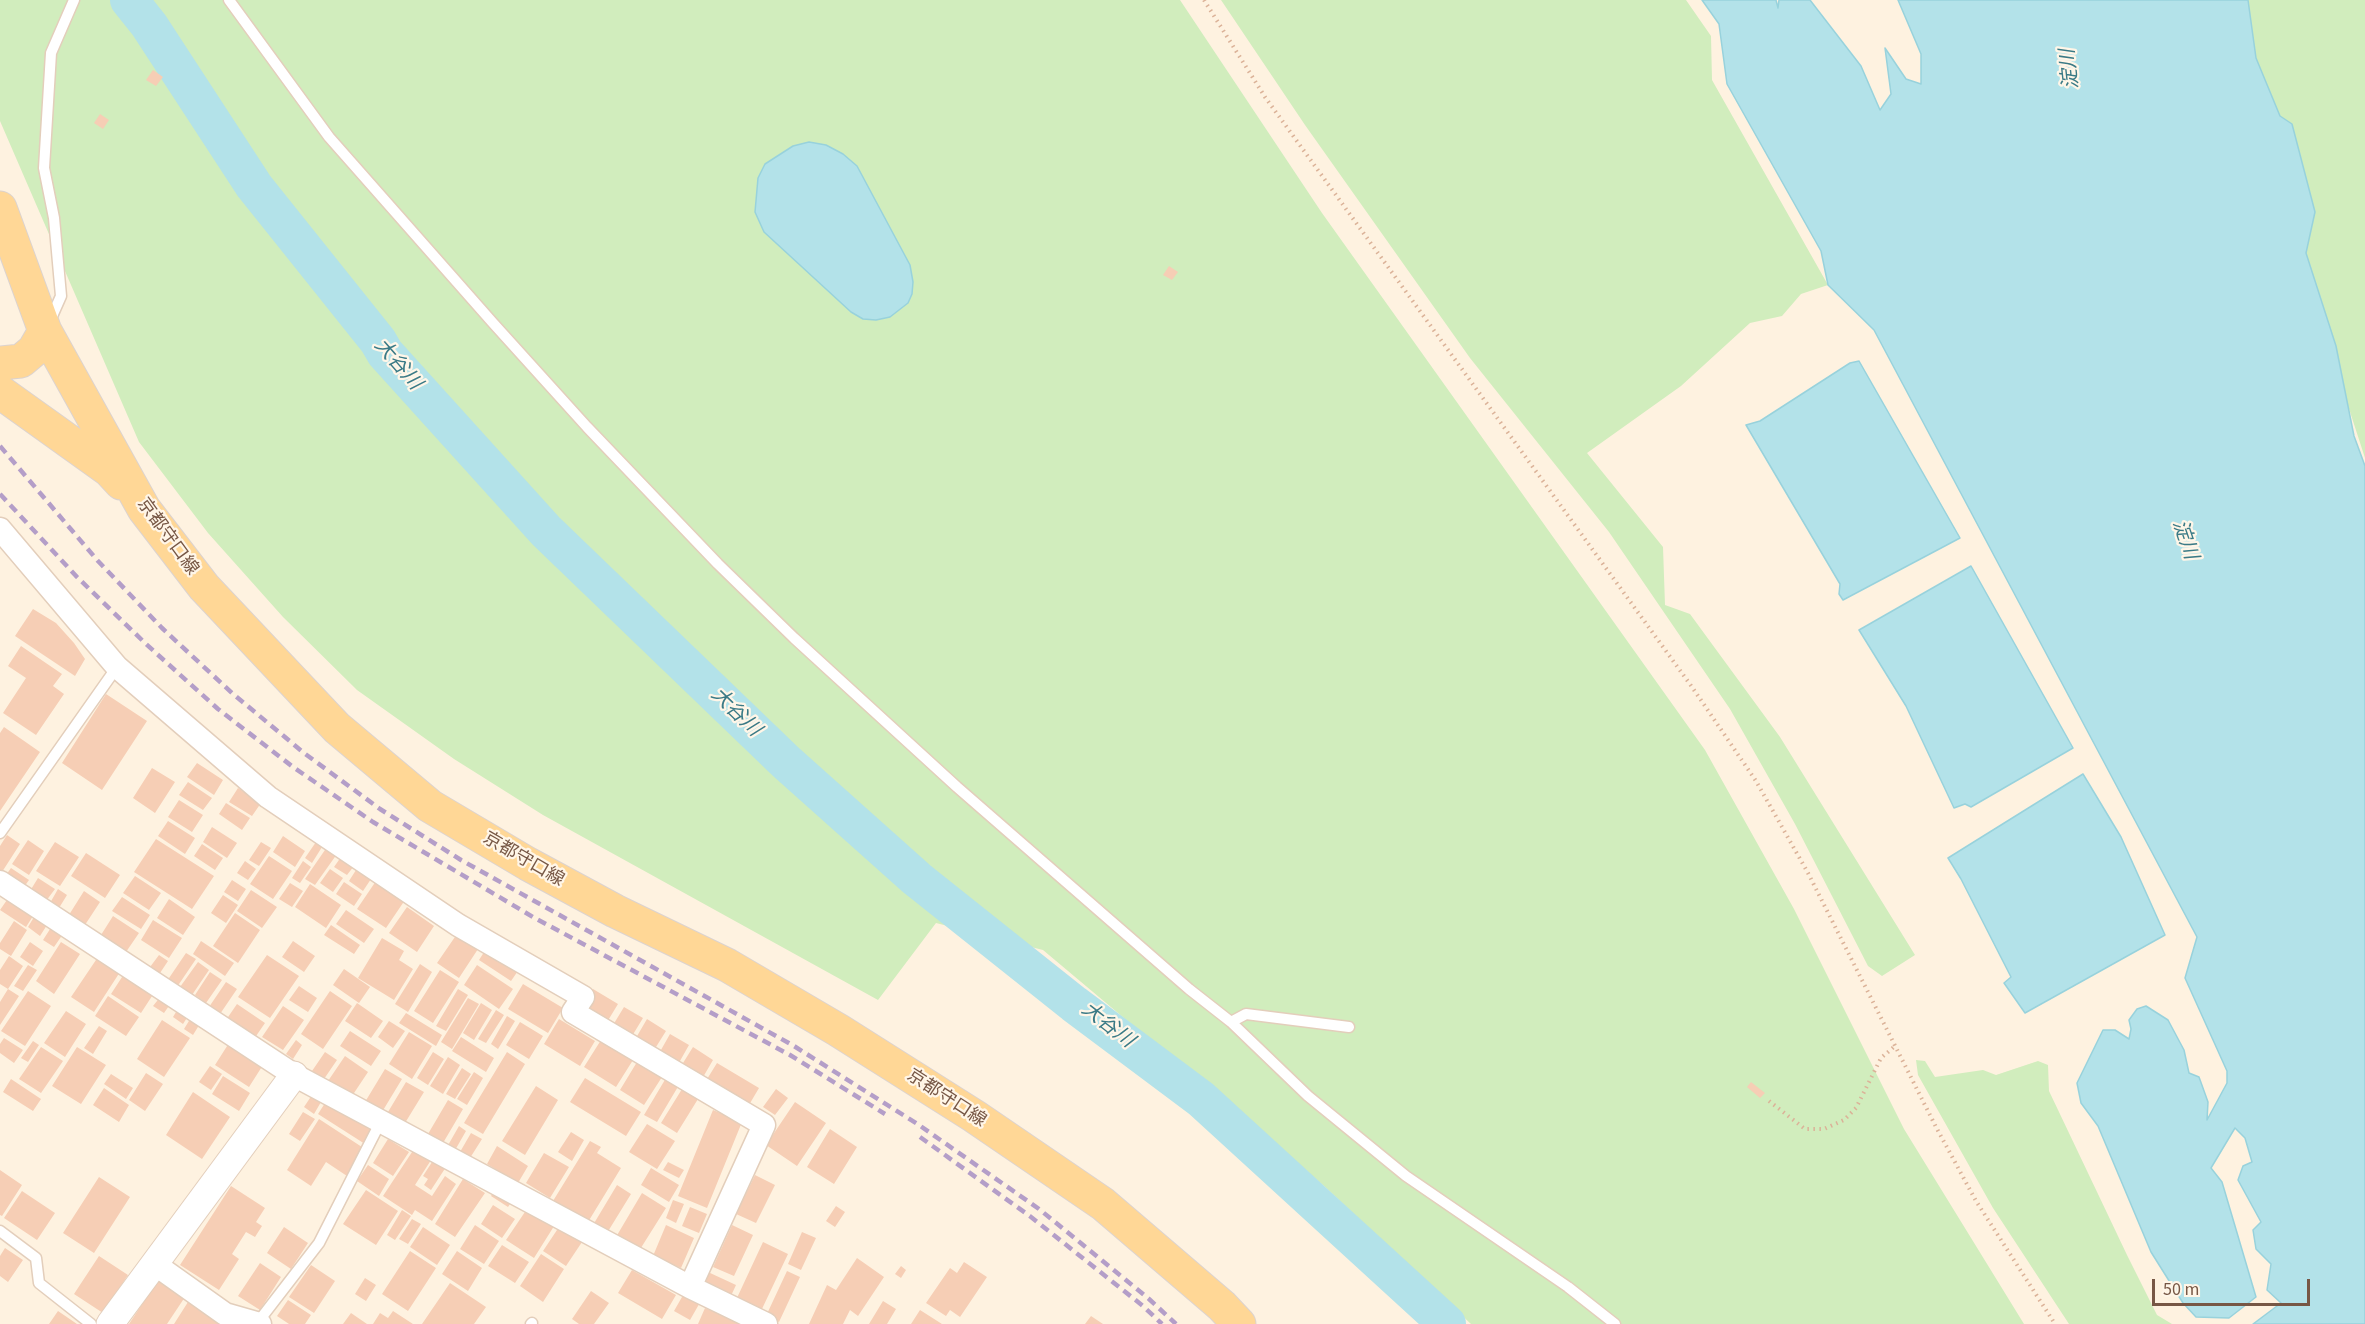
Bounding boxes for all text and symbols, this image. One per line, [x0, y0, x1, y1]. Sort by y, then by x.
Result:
water label: 淀川 [2057, 48, 2085, 90]
water label: 大谷川 [368, 334, 426, 396]
street label: 京都守口線 [132, 494, 202, 580]
water label: 淀川 [2166, 517, 2202, 563]
water label: 大谷川 [705, 684, 765, 742]
street label: 京都守口線 [479, 828, 567, 892]
water label: 大谷川 [1076, 998, 1138, 1054]
street label: 京都守口線 [902, 1065, 990, 1133]
scale bar [2155, 1267, 2312, 1305]
text: 50 m [2163, 1277, 2199, 1302]

